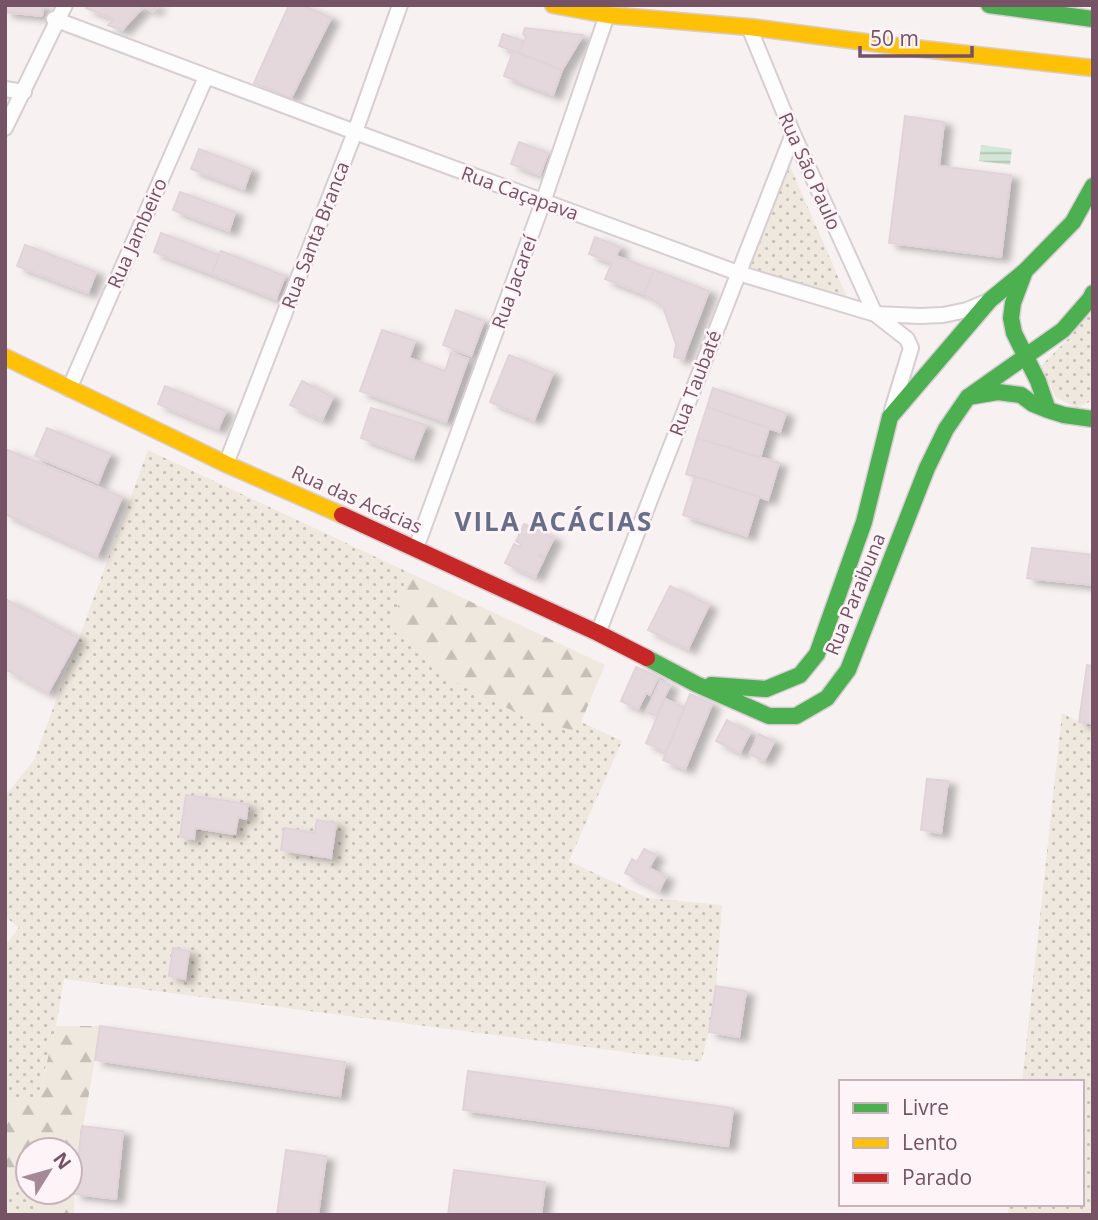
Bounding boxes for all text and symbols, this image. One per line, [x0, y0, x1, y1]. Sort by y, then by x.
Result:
scale bar [860, 14, 972, 58]
text: 50 m [870, 24, 919, 52]
street label: Rua São Paulo [772, 108, 848, 234]
street label: Rua Santa Branca [275, 158, 355, 312]
street label: Rua Caçapava [458, 160, 582, 226]
street label: Rua Jambeiro [101, 174, 173, 292]
street label: Rua Jacareí [485, 231, 543, 332]
street label: Rua Taubaté [663, 326, 727, 440]
street label: Rua das Acácias [288, 459, 426, 539]
district label: VILA ACÁCIAS [455, 503, 653, 539]
street label: Rua Paraibuna [819, 529, 891, 659]
legend [839, 1080, 1084, 1206]
text: Livre [902, 1093, 949, 1121]
text: Lento [902, 1128, 958, 1156]
north arrow [14, 1136, 84, 1206]
text: N [48, 1147, 78, 1175]
text: Parado [902, 1163, 972, 1191]

